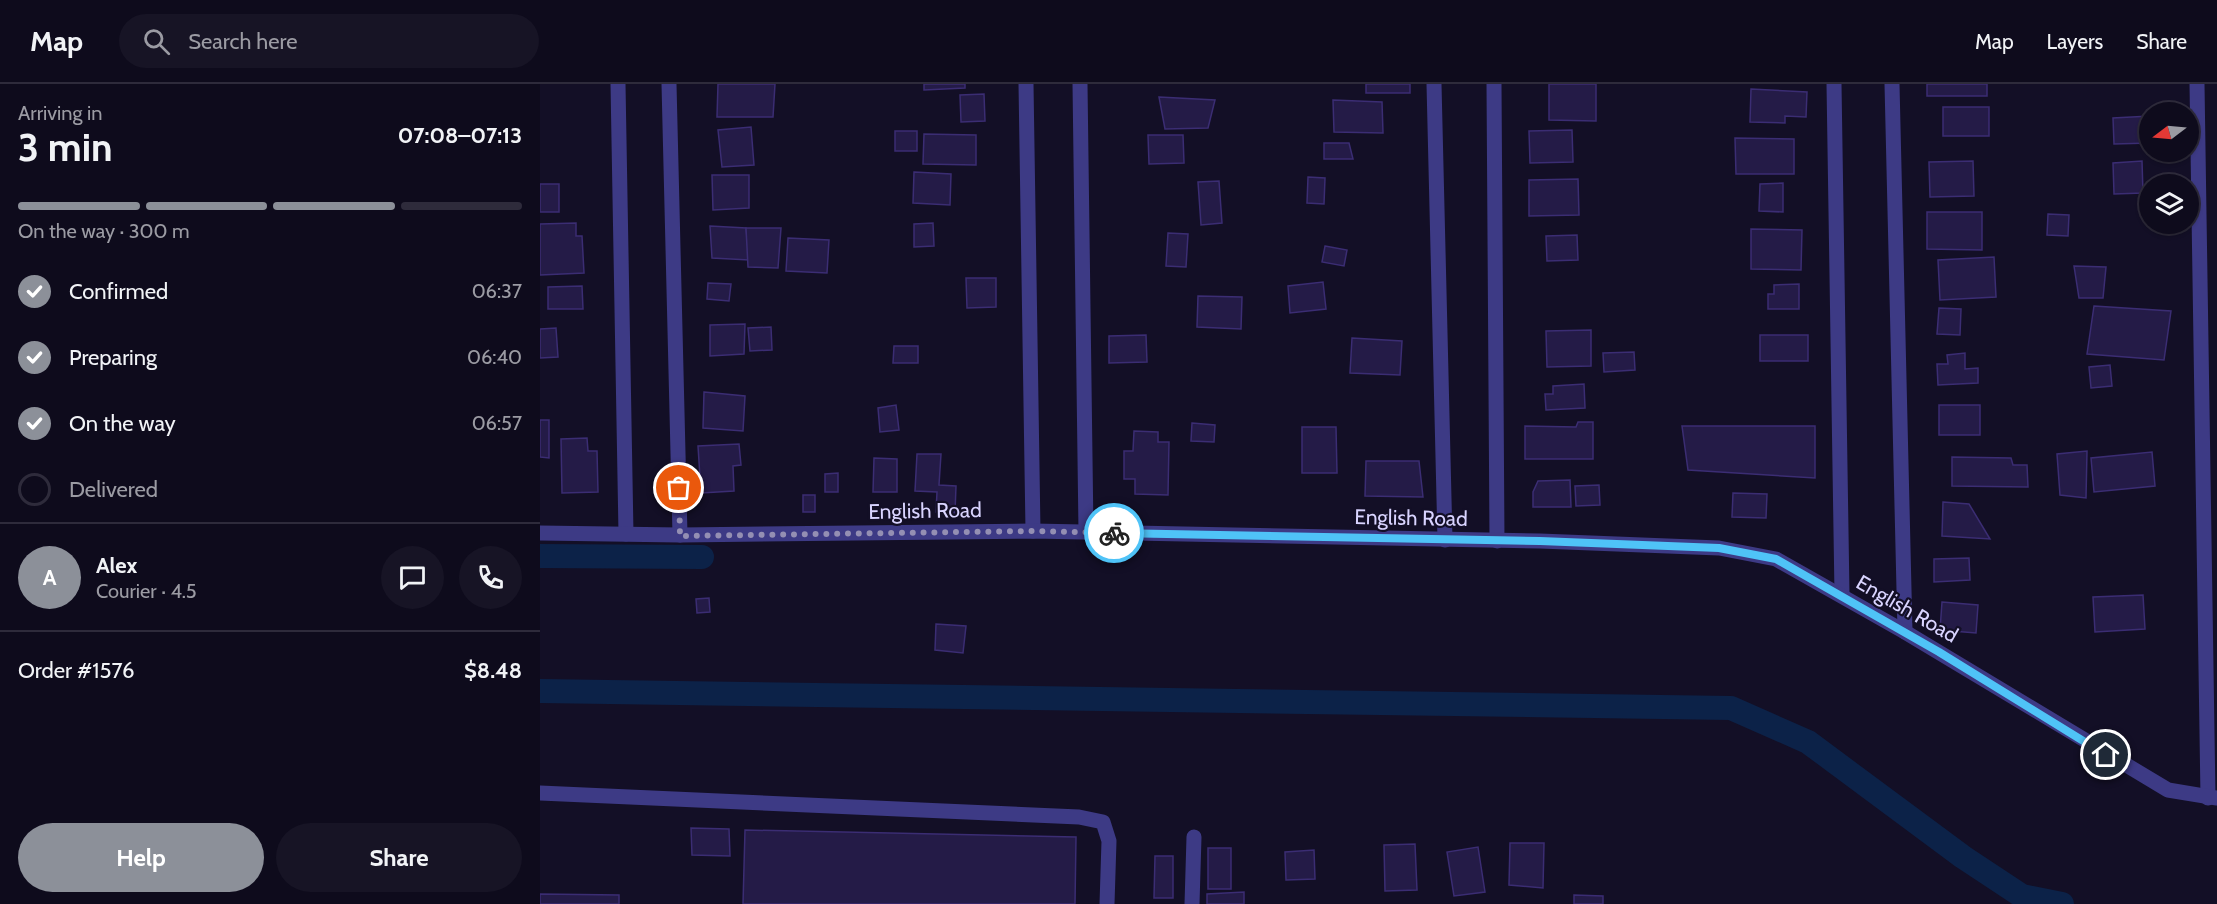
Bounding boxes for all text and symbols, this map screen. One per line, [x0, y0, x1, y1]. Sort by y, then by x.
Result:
search box [119, 14, 539, 68]
text: Map [30, 24, 83, 58]
icon: search [140, 25, 173, 58]
text: Search here [188, 28, 297, 55]
text: Map [1975, 29, 2014, 54]
text: Layers [2047, 29, 2103, 54]
text: Share [2136, 29, 2187, 54]
text: Arriving in [18, 101, 102, 125]
north arrow [2139, 102, 2199, 162]
map controls [2139, 102, 2199, 234]
text: 07:08–07:13 [398, 122, 522, 149]
text: 3 min [18, 123, 113, 171]
button: layers [2139, 174, 2199, 234]
text: On the way · 300 m [18, 219, 190, 243]
icon: check [18, 275, 51, 308]
text: Confirmed [69, 278, 168, 305]
text: 06:37 [472, 279, 522, 303]
icon: check [18, 341, 51, 374]
text: Preparing [69, 344, 157, 371]
text: 06:40 [467, 345, 522, 369]
icon: check [18, 407, 51, 440]
text: On the way [69, 410, 176, 437]
text: 06:57 [472, 411, 522, 435]
pin [653, 462, 704, 513]
icon: bag [662, 471, 695, 504]
text: Delivered [69, 476, 158, 503]
street label: English Road [868, 497, 982, 524]
courier [1084, 503, 1144, 563]
street label: English Road [1354, 504, 1468, 531]
icon: bike [1098, 517, 1131, 550]
button: chat [381, 546, 444, 609]
button: phone [459, 546, 522, 609]
text: Alex [96, 552, 137, 579]
text: A [43, 564, 56, 591]
street label: English Road [1852, 569, 1963, 648]
text: Courier · 4.5 [96, 579, 197, 603]
text: Order #1576 [18, 657, 134, 684]
text: $8.48 [464, 657, 522, 684]
pin [2080, 729, 2131, 780]
icon: home [2089, 738, 2122, 771]
button: Help [18, 823, 264, 892]
button: Share [276, 823, 522, 892]

